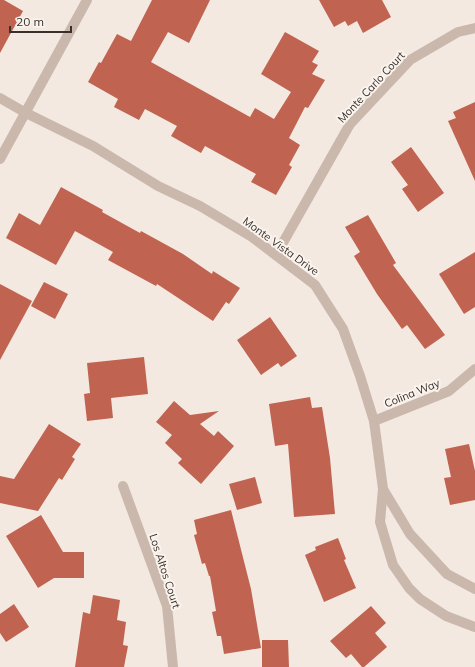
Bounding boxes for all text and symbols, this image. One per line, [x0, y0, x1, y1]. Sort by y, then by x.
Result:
scale bar [10, 8, 71, 34]
text: 20 m [16, 14, 44, 29]
street label: Monte Carlo Court [334, 48, 408, 126]
street label: Monte Vista Drive [240, 214, 322, 278]
street label: Colina Way [382, 375, 442, 410]
street label: Los Altos Court [146, 532, 184, 610]

